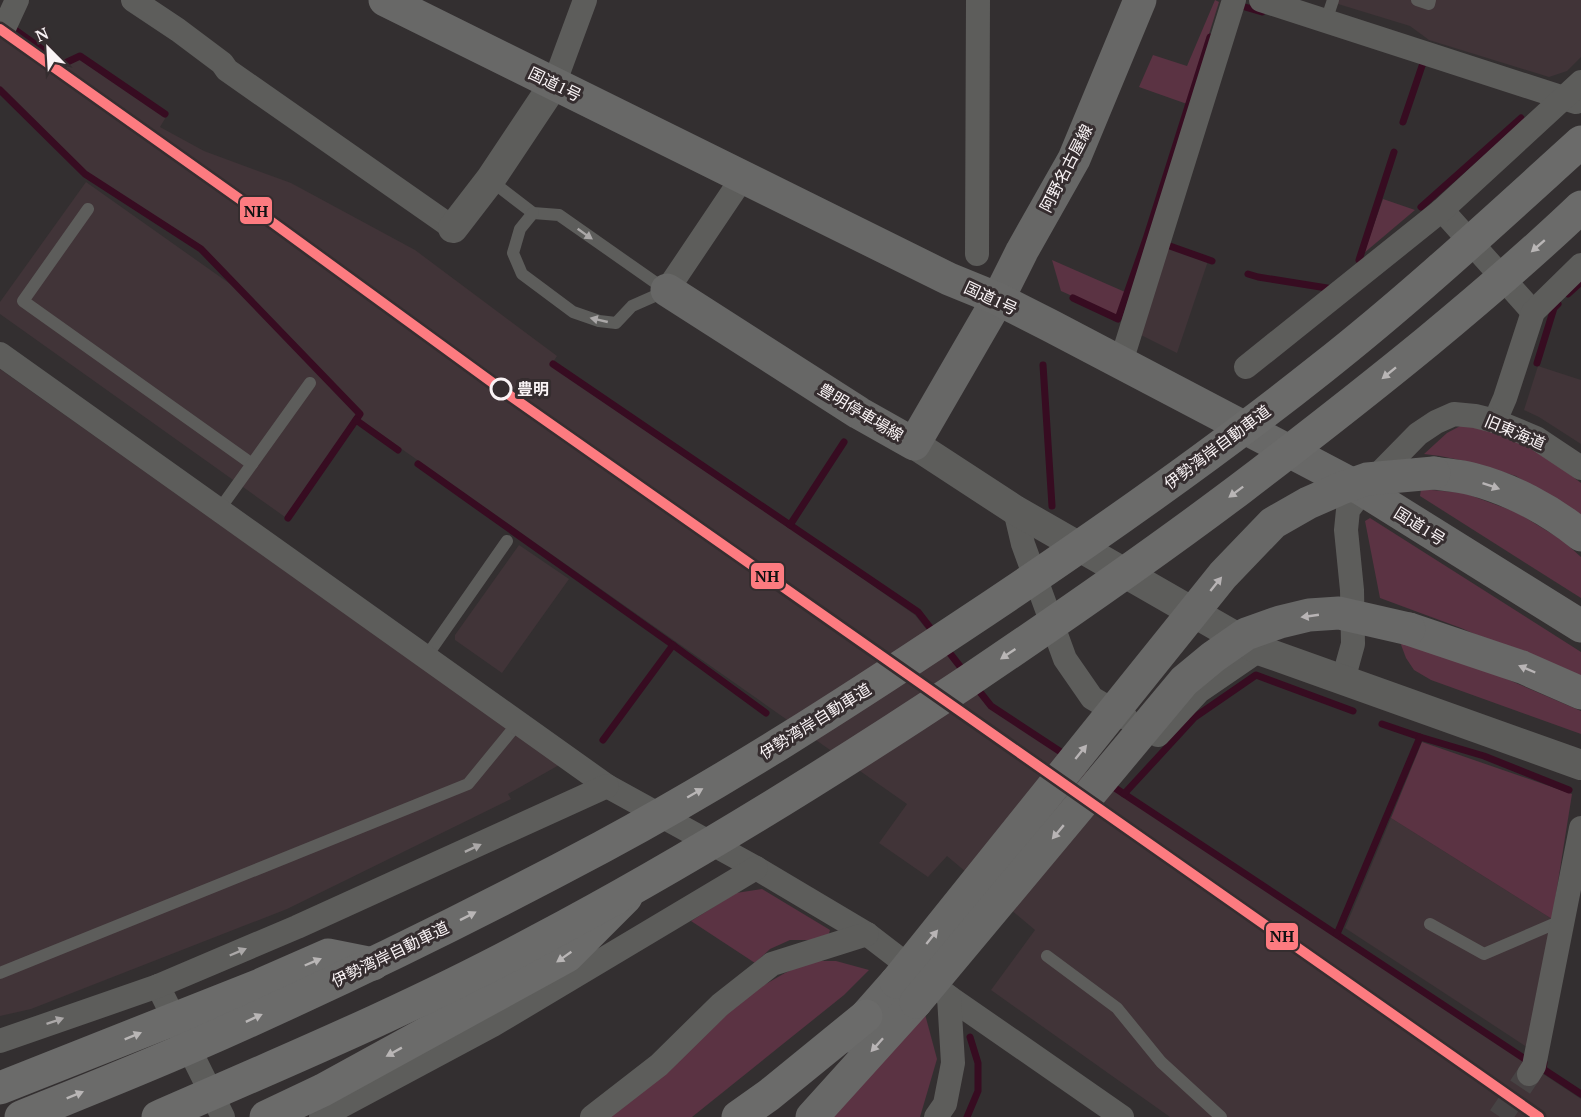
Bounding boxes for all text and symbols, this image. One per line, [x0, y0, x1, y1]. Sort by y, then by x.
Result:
north arrow [18, 18, 78, 78]
text: N [32, 22, 52, 47]
street label: 国道1号 [525, 62, 585, 106]
street label: 阿野名古屋線 [1034, 120, 1098, 216]
line badge: NH [239, 196, 273, 225]
text: NH [244, 200, 268, 222]
one-way arrow [577, 228, 593, 240]
one-way arrow [1531, 239, 1546, 252]
street label: 国道1号 [961, 276, 1021, 320]
one-way arrow [590, 315, 609, 324]
one-way arrow [1382, 366, 1397, 378]
marker: 豊明 [490, 378, 512, 400]
place label: 豊明 [517, 378, 549, 400]
street label: 豊明停車場線 [814, 378, 908, 446]
street label: 伊勢湾岸自動車道 [1159, 400, 1275, 494]
street label: 旧東海道 [1481, 409, 1549, 455]
one-way arrow [1482, 481, 1500, 491]
one-way arrow [1228, 486, 1243, 498]
street label: 国道1号 [1390, 502, 1450, 550]
line badge: NH [750, 562, 785, 590]
text: NH [755, 565, 779, 587]
one-way arrow [1210, 576, 1222, 591]
one-way arrow [1301, 611, 1320, 620]
one-way arrow [1001, 648, 1017, 660]
one-way arrow [1518, 664, 1536, 674]
street label: 伊勢湾岸自動車道 [755, 678, 875, 764]
one-way arrow [1075, 744, 1088, 760]
one-way arrow [687, 788, 703, 799]
one-way arrow [1051, 824, 1064, 840]
one-way arrow [465, 843, 482, 852]
one-way arrow [460, 911, 477, 921]
street label: 伊勢湾岸自動車道 [328, 916, 452, 992]
line badge: NH [1265, 922, 1299, 951]
text: NH [1270, 925, 1294, 947]
one-way arrow [926, 929, 938, 944]
one-way arrow [229, 948, 246, 957]
one-way arrow [557, 951, 573, 963]
one-way arrow [304, 957, 322, 966]
one-way arrow [246, 1014, 263, 1023]
one-way arrow [46, 1016, 64, 1026]
one-way arrow [124, 1031, 142, 1041]
one-way arrow [871, 1037, 884, 1052]
one-way arrow [385, 1047, 402, 1057]
one-way arrow [66, 1090, 84, 1099]

